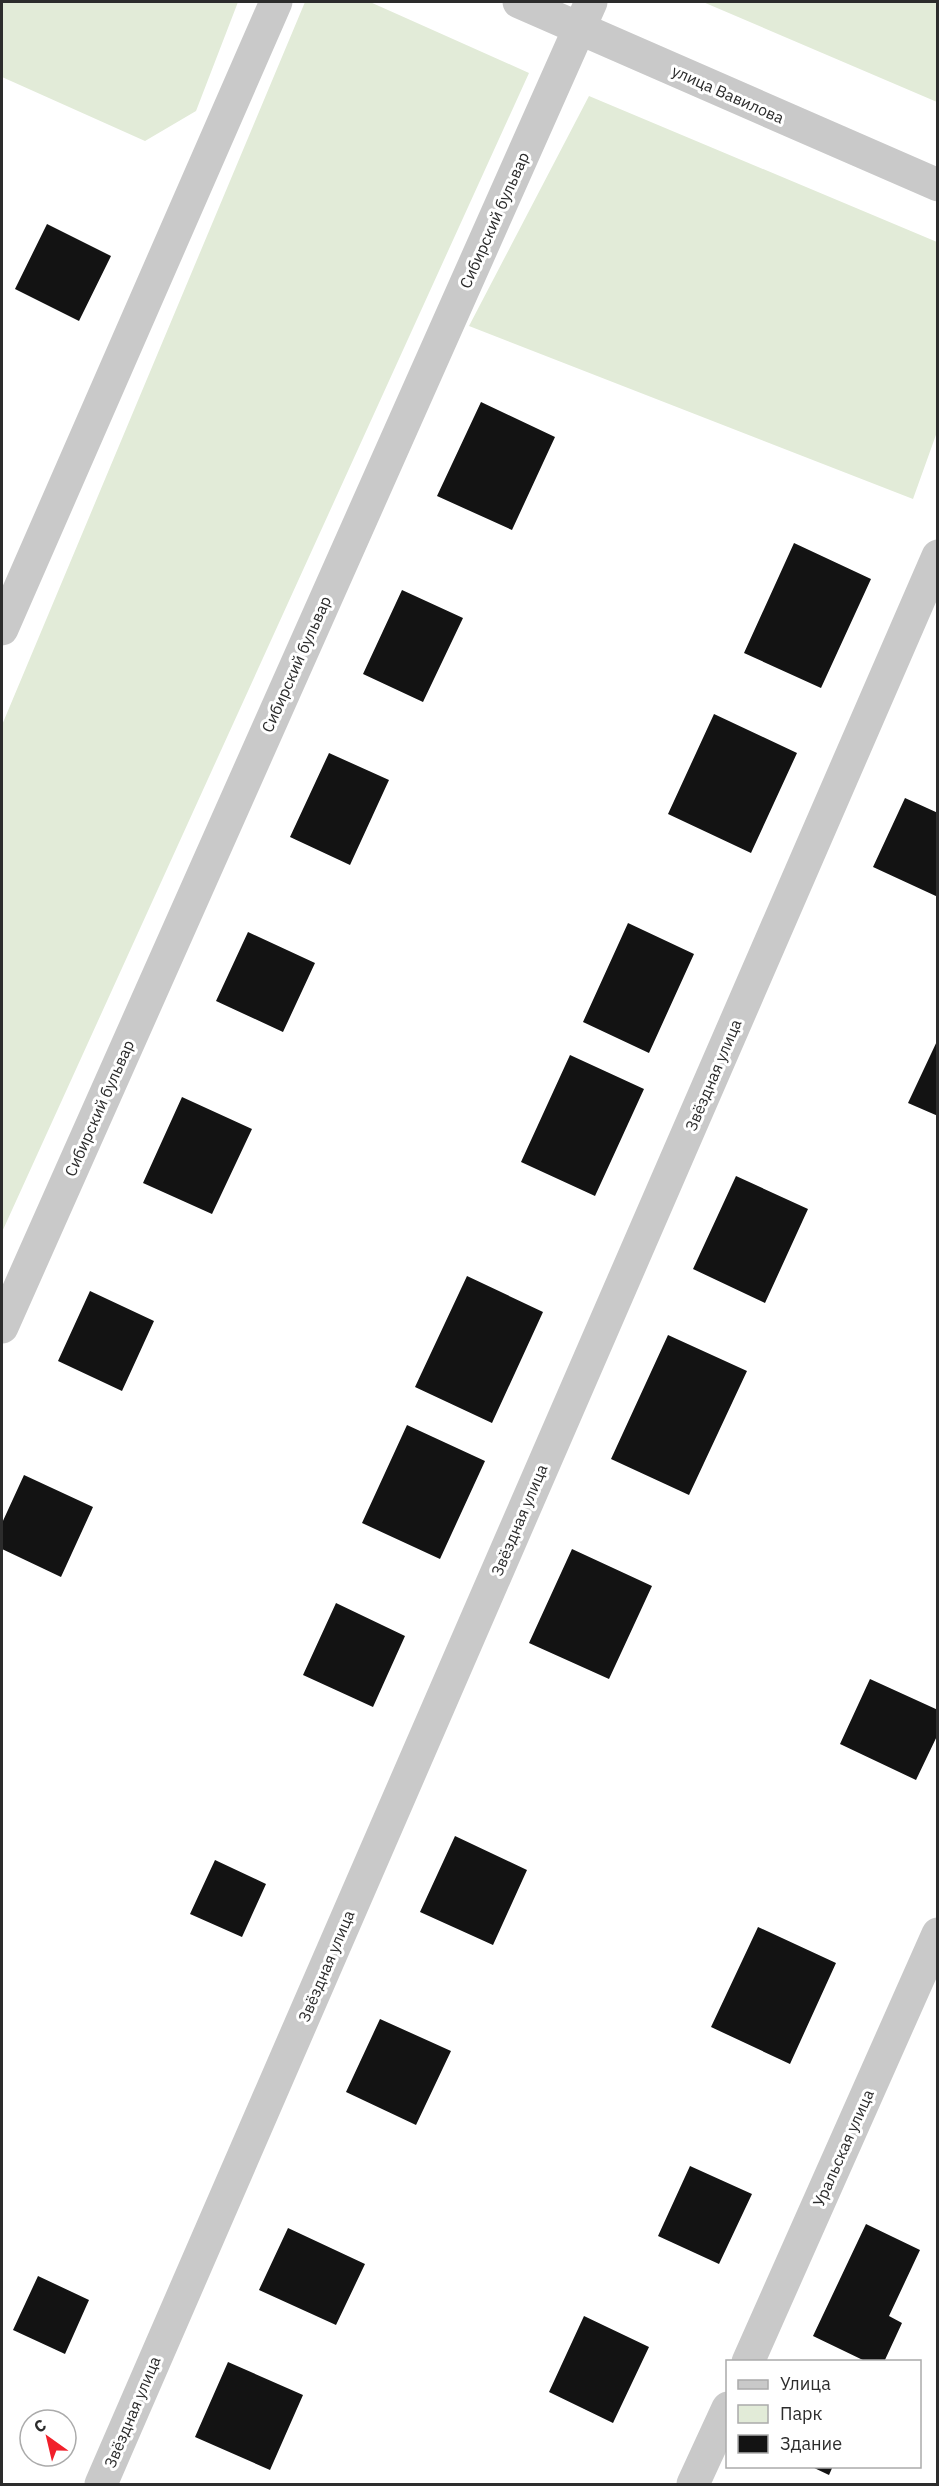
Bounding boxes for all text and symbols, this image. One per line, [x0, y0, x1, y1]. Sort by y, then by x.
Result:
street label: улица Вавилова [669, 60, 788, 128]
street label: Сибирский бульвар [455, 149, 533, 291]
street label: Сибирский бульвар [257, 593, 335, 735]
street label: Звёздная улица [680, 1016, 746, 1134]
street label: Сибирский бульвар [60, 1037, 138, 1179]
street label: Звёздная улица [486, 1461, 552, 1579]
street label: Звёздная улица [293, 1907, 359, 2025]
street label: Уральская улица [808, 2086, 878, 2210]
street label: Звёздная улица [99, 2353, 165, 2471]
legend [726, 2360, 921, 2468]
text: Улица [780, 2372, 831, 2395]
text: Парк [780, 2402, 823, 2425]
north arrow [18, 2408, 78, 2468]
text: С [30, 2414, 50, 2437]
text: Здание [780, 2432, 842, 2455]

